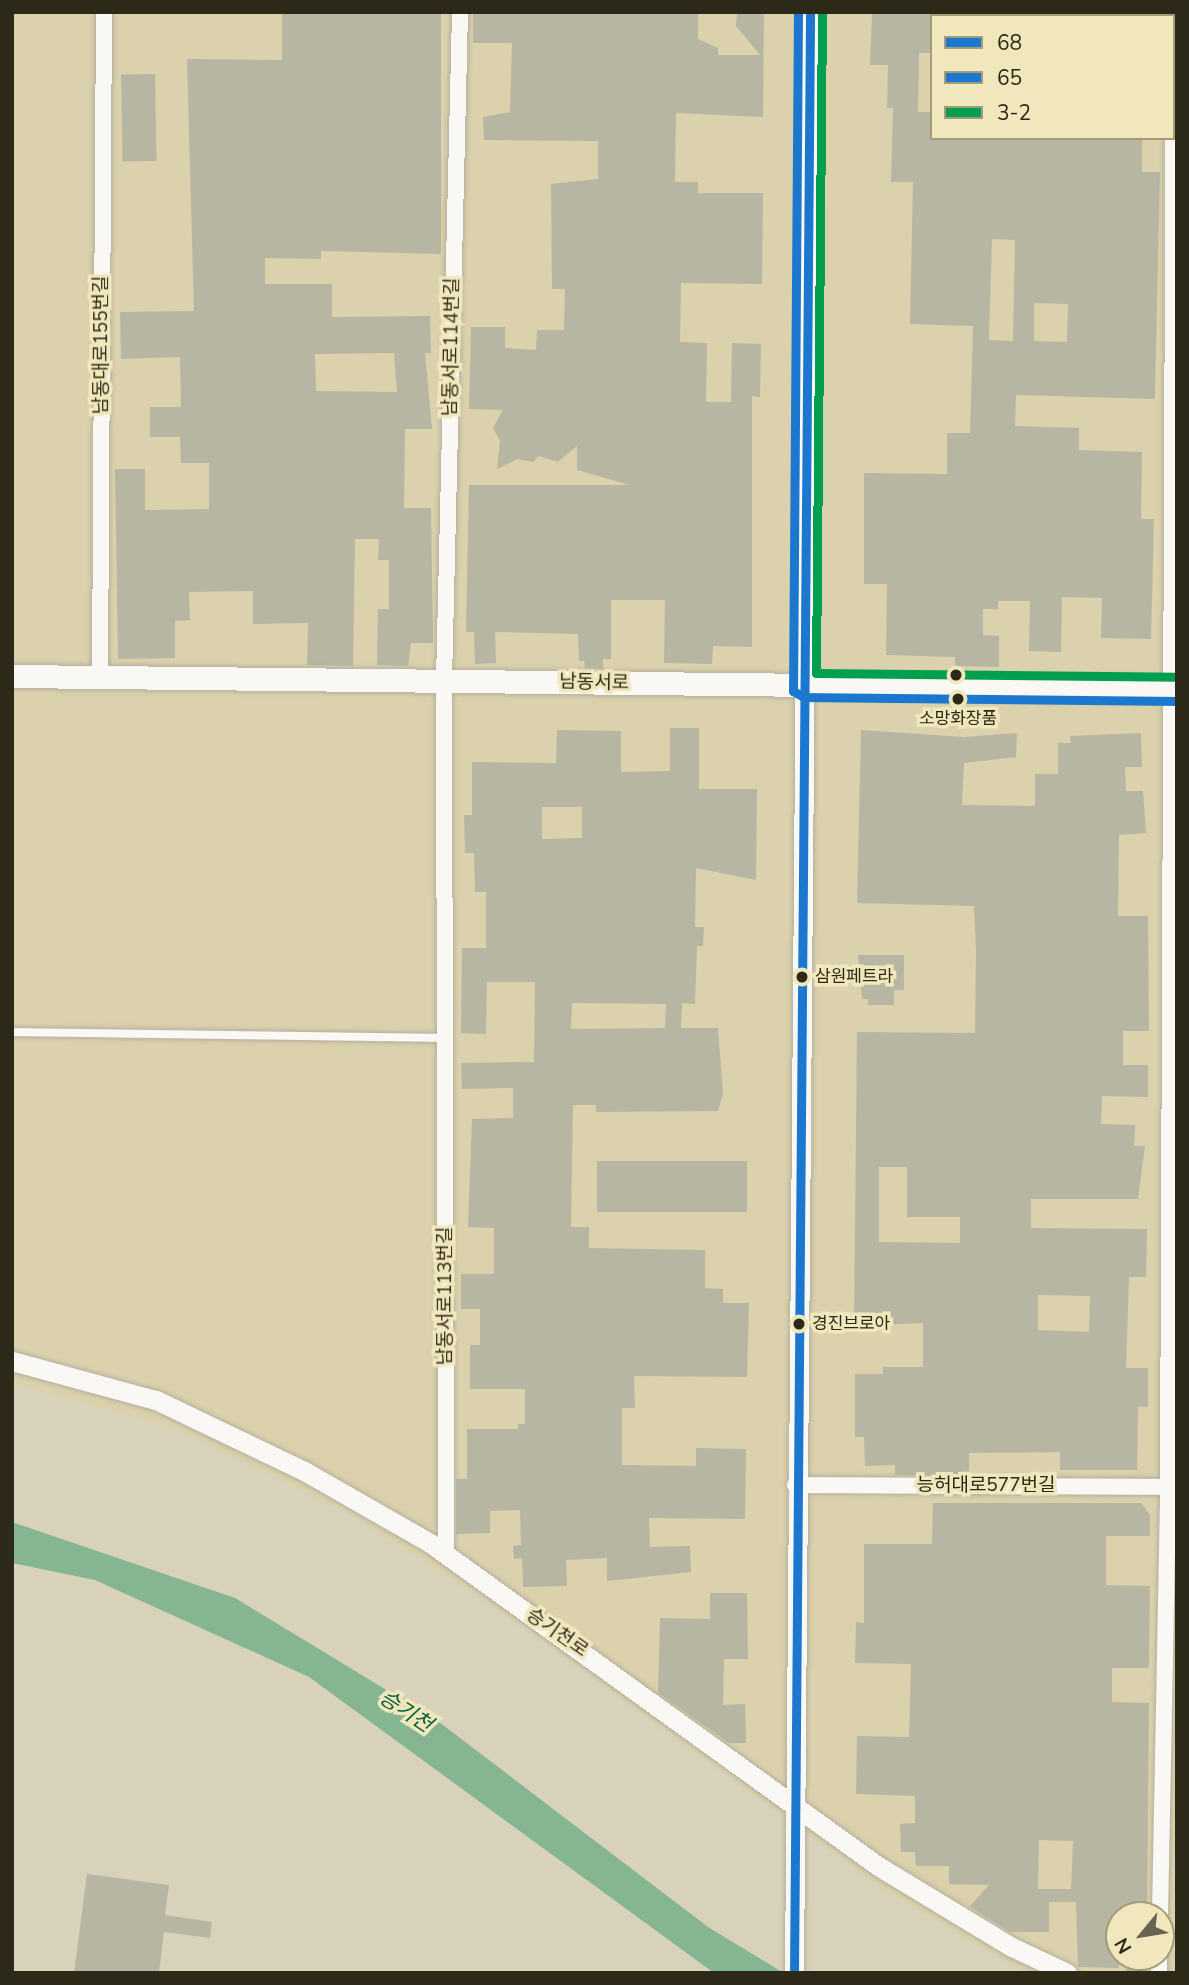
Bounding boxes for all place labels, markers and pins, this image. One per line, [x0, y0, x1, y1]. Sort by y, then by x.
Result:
unlabelled marker [949, 668, 963, 682]
marker: 소망화장품 [951, 692, 965, 706]
place label: 소망화장품 [919, 709, 997, 729]
place label: 삼원페트라 [815, 967, 893, 987]
marker: 삼원페트라 [795, 970, 809, 984]
place label: 경진브로아 [812, 1314, 890, 1334]
marker: 경진브로아 [792, 1317, 806, 1331]

